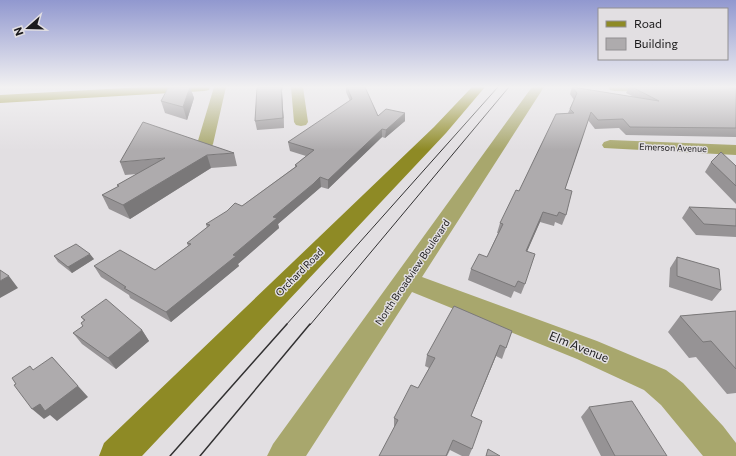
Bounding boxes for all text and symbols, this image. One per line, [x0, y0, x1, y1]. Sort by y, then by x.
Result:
north arrow [8, 8, 48, 48]
legend [598, 8, 728, 60]
text: Road [634, 16, 662, 30]
text: N [11, 25, 26, 38]
text: Building [634, 36, 678, 50]
street label: Emerson Avenue [639, 141, 707, 154]
street label: North Broadview Boulevard [372, 217, 452, 327]
street label: Orchard Road [273, 245, 326, 298]
street label: Elm Avenue [548, 328, 611, 364]

